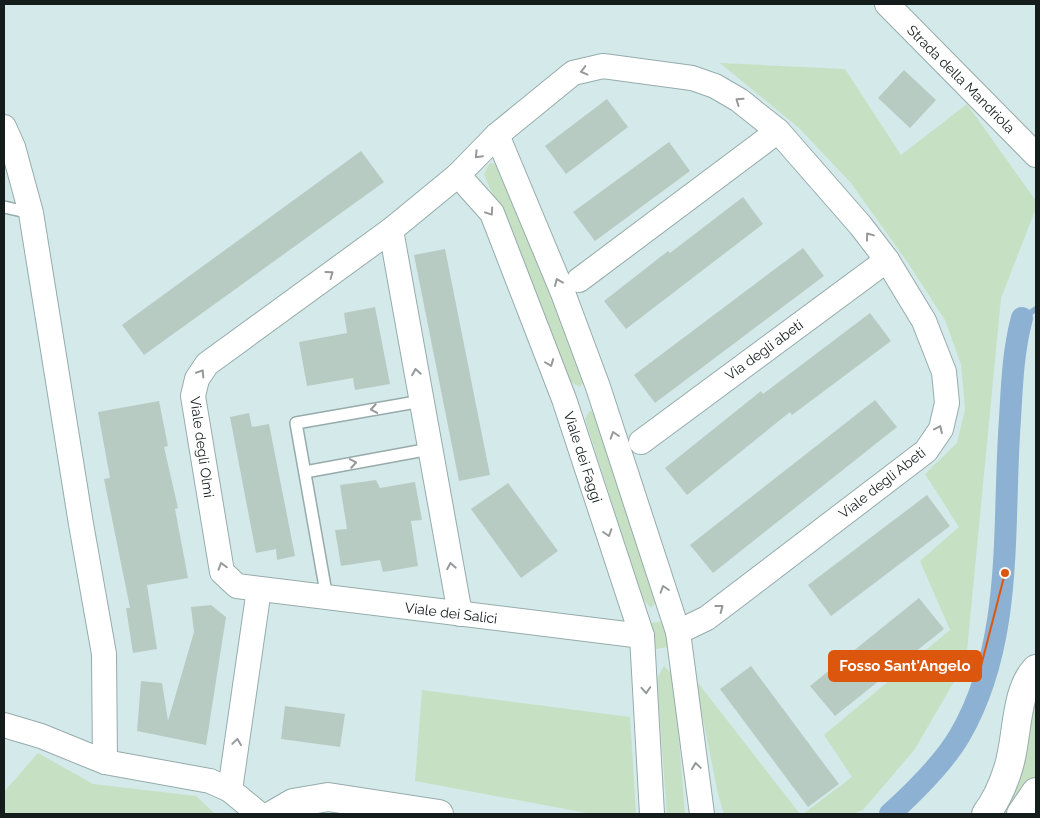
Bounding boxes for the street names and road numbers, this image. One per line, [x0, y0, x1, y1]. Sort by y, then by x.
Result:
street label: Strada della Mandriola [904, 22, 1018, 136]
street label: Via degli abeti [722, 317, 806, 383]
street label: Viale degli Olmi [187, 395, 217, 499]
street label: Viale dei Faggi [561, 410, 605, 504]
street label: Viale degli Abeti [836, 444, 928, 522]
street label: Viale dei Salici [404, 599, 498, 627]

